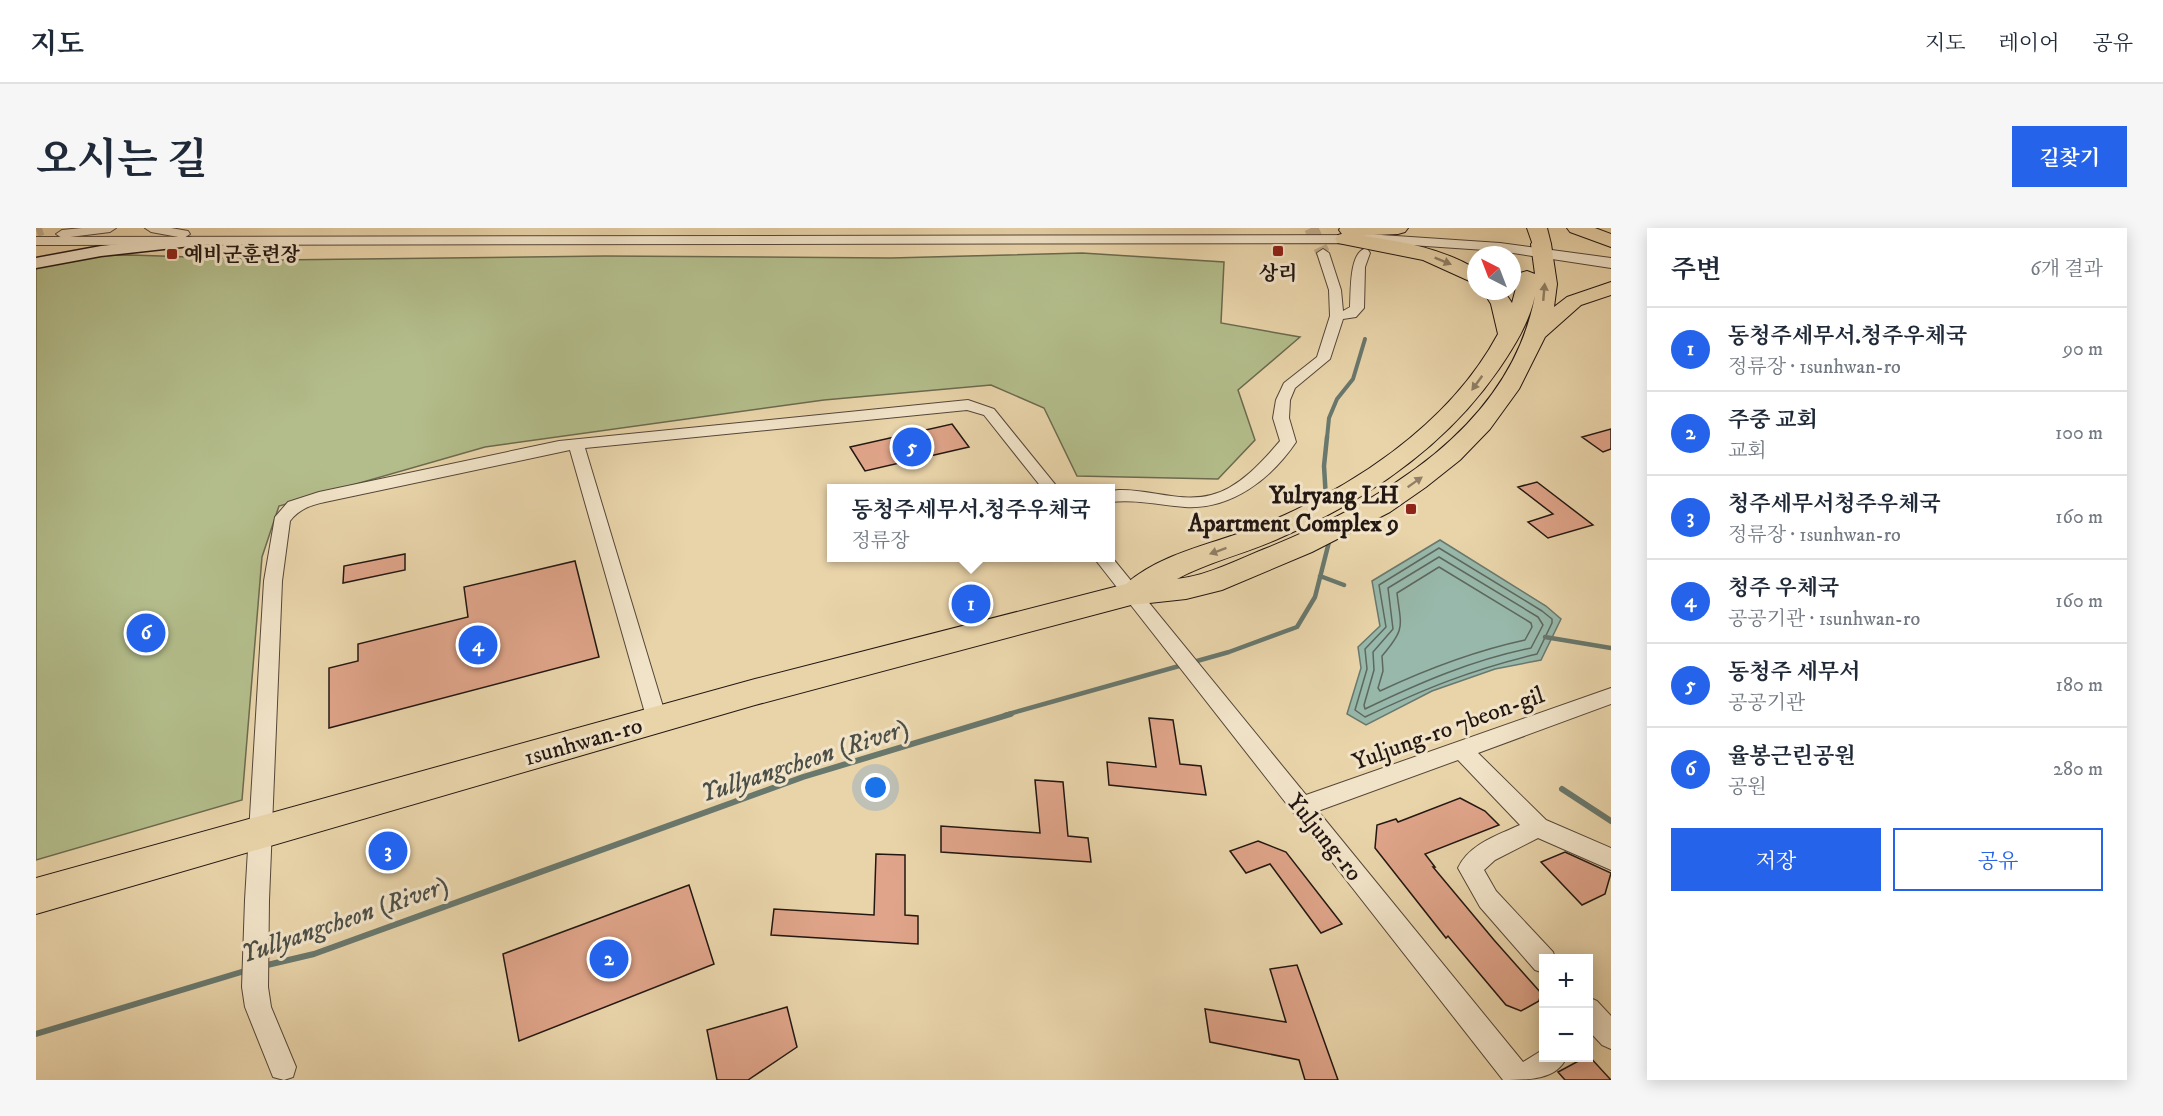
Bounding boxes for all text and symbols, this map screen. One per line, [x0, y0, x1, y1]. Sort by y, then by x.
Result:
text: 지도 [30, 27, 84, 62]
text: 지도 [1925, 31, 1966, 57]
text: 레이어 [1999, 31, 2059, 57]
text: 공유 [2092, 31, 2133, 57]
button: 길찾기 [2012, 126, 2127, 187]
text: 오시는 길 [36, 135, 207, 187]
place label: 예비군훈련장 [184, 243, 301, 268]
marker: 상리 [1271, 244, 1285, 258]
north arrow [1467, 246, 1521, 300]
marker: 예비군훈련장 [165, 247, 179, 261]
text: 주변 [1671, 254, 1721, 287]
one-way arrow [1434, 256, 1452, 266]
text: 6개 결과 [2030, 257, 2103, 282]
place label: 상리 [1259, 262, 1297, 287]
one-way arrow [1539, 282, 1549, 301]
text: 동청주세무서.청주우체국 [1728, 323, 1967, 350]
text: 1 [1687, 337, 1694, 362]
text: 90 m [2063, 337, 2103, 362]
text: 정류장 · 1sunhwan-ro [1728, 355, 1901, 380]
one-way arrow [1471, 374, 1483, 390]
text: 주중 교회 [1728, 407, 1818, 434]
text: 2 [1686, 421, 1695, 446]
text: 100 m [2055, 421, 2103, 446]
pin: 5 [892, 424, 932, 470]
text: 교회 [1728, 439, 1767, 464]
one-way arrow [1407, 477, 1423, 488]
place label: Yulryang LH Apartment Complex 9 [1187, 481, 1399, 539]
popup [827, 484, 1115, 562]
text: 청주세무서청주우체국 [1728, 491, 1941, 518]
text: 동청주세무서.청주우체국 [852, 497, 1090, 524]
marker: Yulryang LH Apartment Complex 9 [1404, 502, 1418, 516]
text: 3 [1687, 505, 1694, 530]
text: 160 m [2055, 505, 2103, 530]
text: 정류장 · 1sunhwan-ro [1728, 523, 1901, 548]
text: 정류장 [852, 529, 909, 554]
one-way arrow [1209, 547, 1227, 557]
text: 청주 우체국 [1728, 575, 1839, 602]
pin: 1 [952, 582, 990, 626]
text: 4 [1685, 589, 1696, 614]
text: 160 m [2055, 589, 2103, 614]
text: 공공기관 · 1sunhwan-ro [1728, 607, 1920, 632]
pin: 6 [126, 610, 166, 656]
pin: 4 [458, 622, 498, 668]
text: 동청주 세무서 [1728, 659, 1860, 686]
text: 5 [1686, 673, 1695, 698]
text: 180 m [2056, 673, 2103, 698]
street label: Yuljung-ro 7beon-gil [1348, 680, 1549, 778]
text: 공공기관 [1728, 691, 1805, 716]
street label: 1sunhwan-ro [521, 711, 646, 773]
water label: Yullyangcheon (River) [696, 712, 913, 811]
text: 율봉근린공원 [1728, 743, 1856, 770]
text: 6 [1685, 757, 1696, 782]
text: 280 m [2053, 757, 2103, 782]
your location [861, 773, 890, 802]
text: 공원 [1728, 775, 1767, 800]
street label: Yuljung-ro [1280, 788, 1369, 888]
pin: 3 [368, 828, 408, 874]
button: 저장 [1671, 828, 1881, 891]
button: 공유 [1893, 828, 2103, 891]
water label: Yullyangcheon (River) [237, 869, 453, 971]
pin: 2 [590, 936, 628, 982]
map controls [1539, 954, 1593, 1062]
button: + [1539, 954, 1593, 1008]
button: − [1539, 1008, 1593, 1062]

